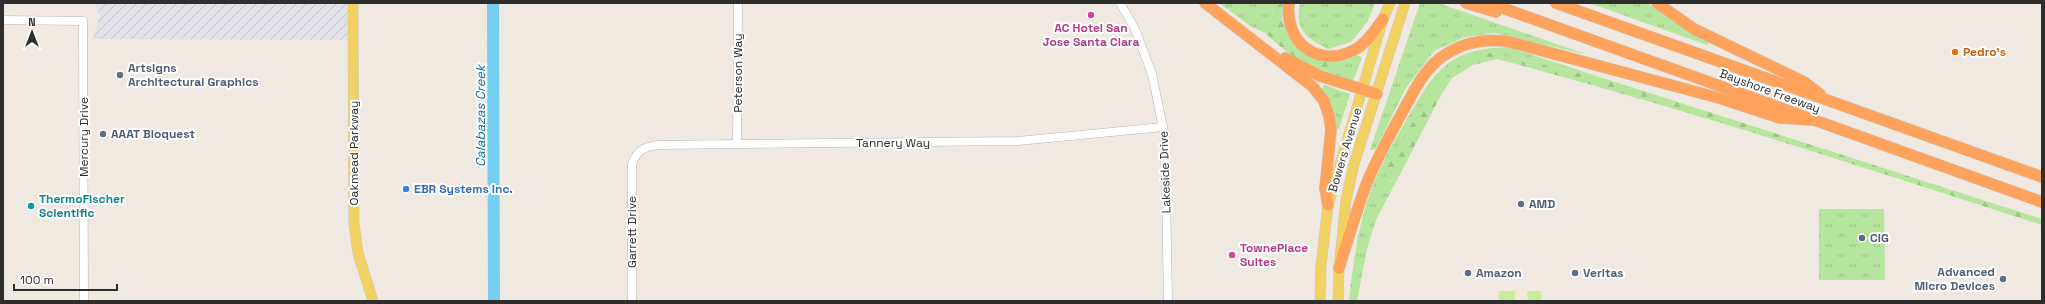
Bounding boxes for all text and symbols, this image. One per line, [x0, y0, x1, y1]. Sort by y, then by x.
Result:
marker: AC Hotel San Jose Santa Clara [1086, 10, 1096, 20]
north arrow [12, 12, 52, 52]
text: N [28, 15, 36, 29]
place label: AC Hotel San Jose Santa Clara [1043, 20, 1139, 50]
street label: Peterson Way [730, 33, 746, 113]
place label: Pedro’s [1963, 44, 2006, 60]
marker: Pedro’s [1950, 47, 1960, 57]
place label: Artsigns Architectural Graphics [128, 60, 258, 90]
water label: Calabazas Creek [472, 63, 489, 167]
street label: Bayshore Freeway [1717, 65, 1823, 117]
marker: Artsigns Architectural Graphics [115, 70, 125, 80]
street label: Mercury Drive [76, 97, 92, 177]
street label: Oakmead Parkway [346, 101, 362, 205]
street label: Bowers Avenue [1325, 106, 1365, 194]
place label: AAAT Bioquest [111, 126, 195, 142]
marker: AAAT Bioquest [98, 129, 108, 139]
street label: Lakeside Drive [1156, 130, 1174, 214]
street label: Tannery Way [856, 135, 930, 151]
place label: EBR Systems Inc. [414, 181, 513, 197]
marker: EBR Systems Inc. [401, 184, 411, 194]
place label: ThermoFischer Scientific [39, 191, 125, 221]
street label: Garrett Drive [624, 196, 640, 268]
place label: AMD [1529, 196, 1555, 212]
marker: AMD [1516, 199, 1526, 209]
marker: ThermoFischer Scientific [26, 201, 36, 211]
place label: CIG [1870, 230, 1889, 246]
marker: CIG [1857, 233, 1867, 243]
place label: TownePlace Suites [1240, 240, 1308, 270]
marker: TownePlace Suites [1227, 250, 1237, 260]
place label: Advanced Micro Devices [1915, 264, 1995, 294]
place label: Amazon [1476, 265, 1522, 281]
place label: Veritas [1583, 265, 1624, 281]
scale bar [14, 266, 117, 292]
marker: Amazon [1463, 268, 1473, 278]
marker: Veritas [1570, 268, 1580, 278]
text: 100 m [20, 272, 54, 288]
marker: Advanced Micro Devices [1998, 274, 2008, 284]

